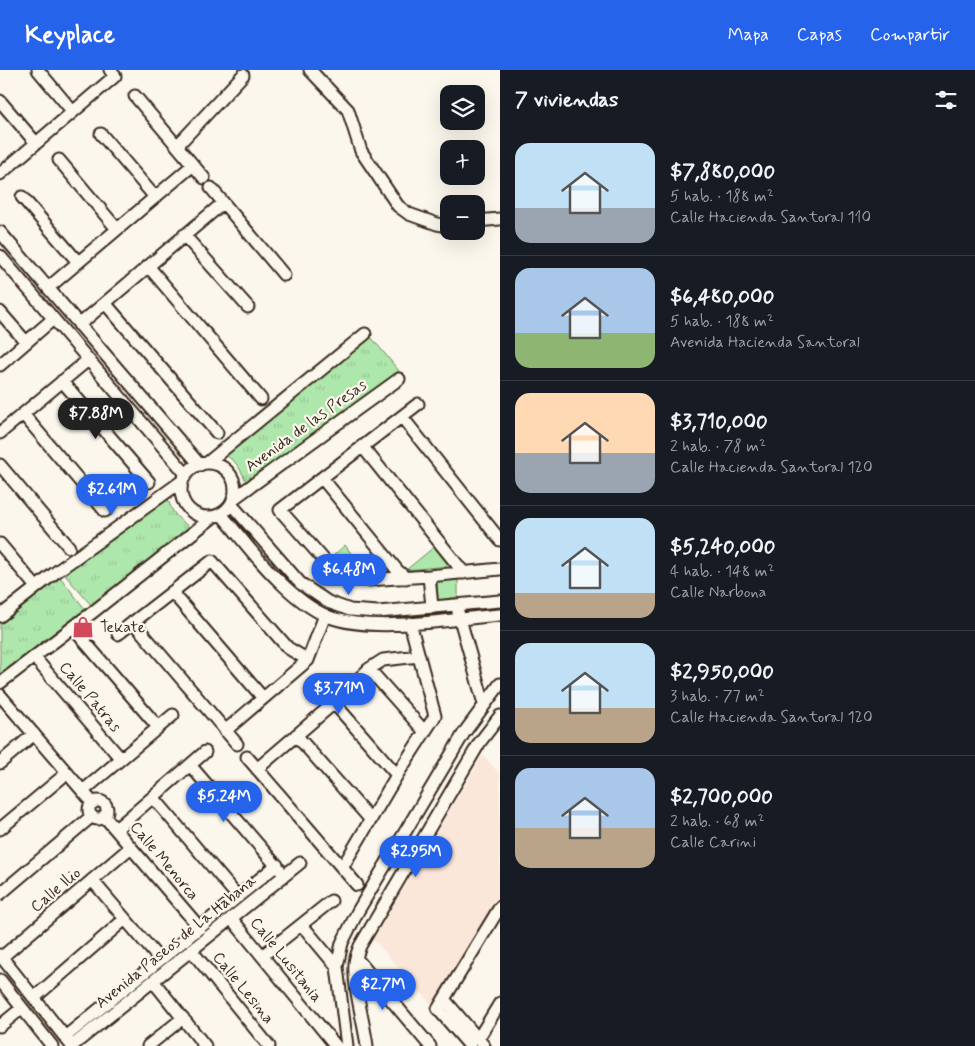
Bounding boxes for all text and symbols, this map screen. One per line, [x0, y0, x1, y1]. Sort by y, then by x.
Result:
text: Keyplace [25, 20, 115, 51]
text: Mapa [728, 23, 769, 47]
text: Capas [797, 23, 842, 47]
text: Compartir [870, 23, 950, 47]
map controls [440, 85, 485, 240]
button: layers [440, 85, 485, 130]
text: 7 viviendas [515, 86, 618, 114]
icon: filters [932, 86, 960, 114]
button: + [440, 140, 485, 185]
text: $7,880,000 [670, 158, 775, 186]
icon: home [555, 163, 615, 223]
text: 5 hab. · 188 m² [670, 186, 774, 207]
button: − [440, 195, 485, 240]
text: Calle Hacienda Santoral 110 [670, 207, 871, 228]
text: $6,480,000 [670, 283, 774, 311]
icon: home [555, 288, 615, 348]
text: 5 hab. · 188 m² [670, 311, 774, 332]
text: Avenida Hacienda Santoral [670, 332, 860, 353]
street label: Avenida de las Presas [241, 375, 371, 477]
pin: $7.88M [55, 398, 137, 440]
text: $7.88M [69, 403, 123, 424]
text: $3,710,000 [670, 408, 768, 436]
icon: home [555, 413, 615, 473]
text: 2 hab. · 78 m² [670, 436, 766, 457]
text: Calle Hacienda Santoral 120 [670, 457, 873, 478]
pin: $2.61M [71, 474, 153, 516]
text: $2.61M [87, 479, 137, 500]
text: $5,240,000 [670, 533, 776, 561]
icon: home [555, 538, 615, 598]
pin: $6.48M [308, 554, 390, 596]
text: $6.48M [322, 559, 376, 580]
text: 4 hab. · 148 m² [670, 561, 775, 582]
text: Calle Narbona [670, 582, 766, 603]
shop icon: Tekate [70, 614, 96, 640]
place label: Tekate [100, 617, 146, 638]
street label: Calle Patras [54, 657, 126, 737]
text: $2,950,000 [670, 658, 774, 686]
icon: home [555, 663, 615, 723]
pin: $3.71M [298, 672, 380, 715]
text: $3.71M [314, 678, 364, 699]
text: 3 hab. · 77 m² [670, 686, 765, 707]
text: Calle Hacienda Santoral 120 [670, 707, 873, 728]
pin: $5.24M [183, 780, 265, 823]
text: $2,700,000 [670, 783, 773, 811]
text: $5.24M [197, 786, 251, 807]
icon: home [555, 788, 615, 848]
text: 2 hab. · 68 m² [670, 811, 765, 832]
street label: Calle Menorca [125, 817, 203, 905]
text: Calle Carini [670, 832, 756, 853]
pin: $2.95M [375, 836, 457, 878]
text: $2.95M [390, 841, 442, 862]
street label: Calle Ilio [26, 863, 86, 917]
street label: Avenida Paseos de La Habana [91, 870, 261, 1013]
street label: Calle Lusitania [245, 913, 327, 1007]
street label: Calle Lesina [208, 948, 279, 1028]
pin: $2.7M [348, 968, 418, 1011]
text: $2.7M [361, 974, 405, 995]

